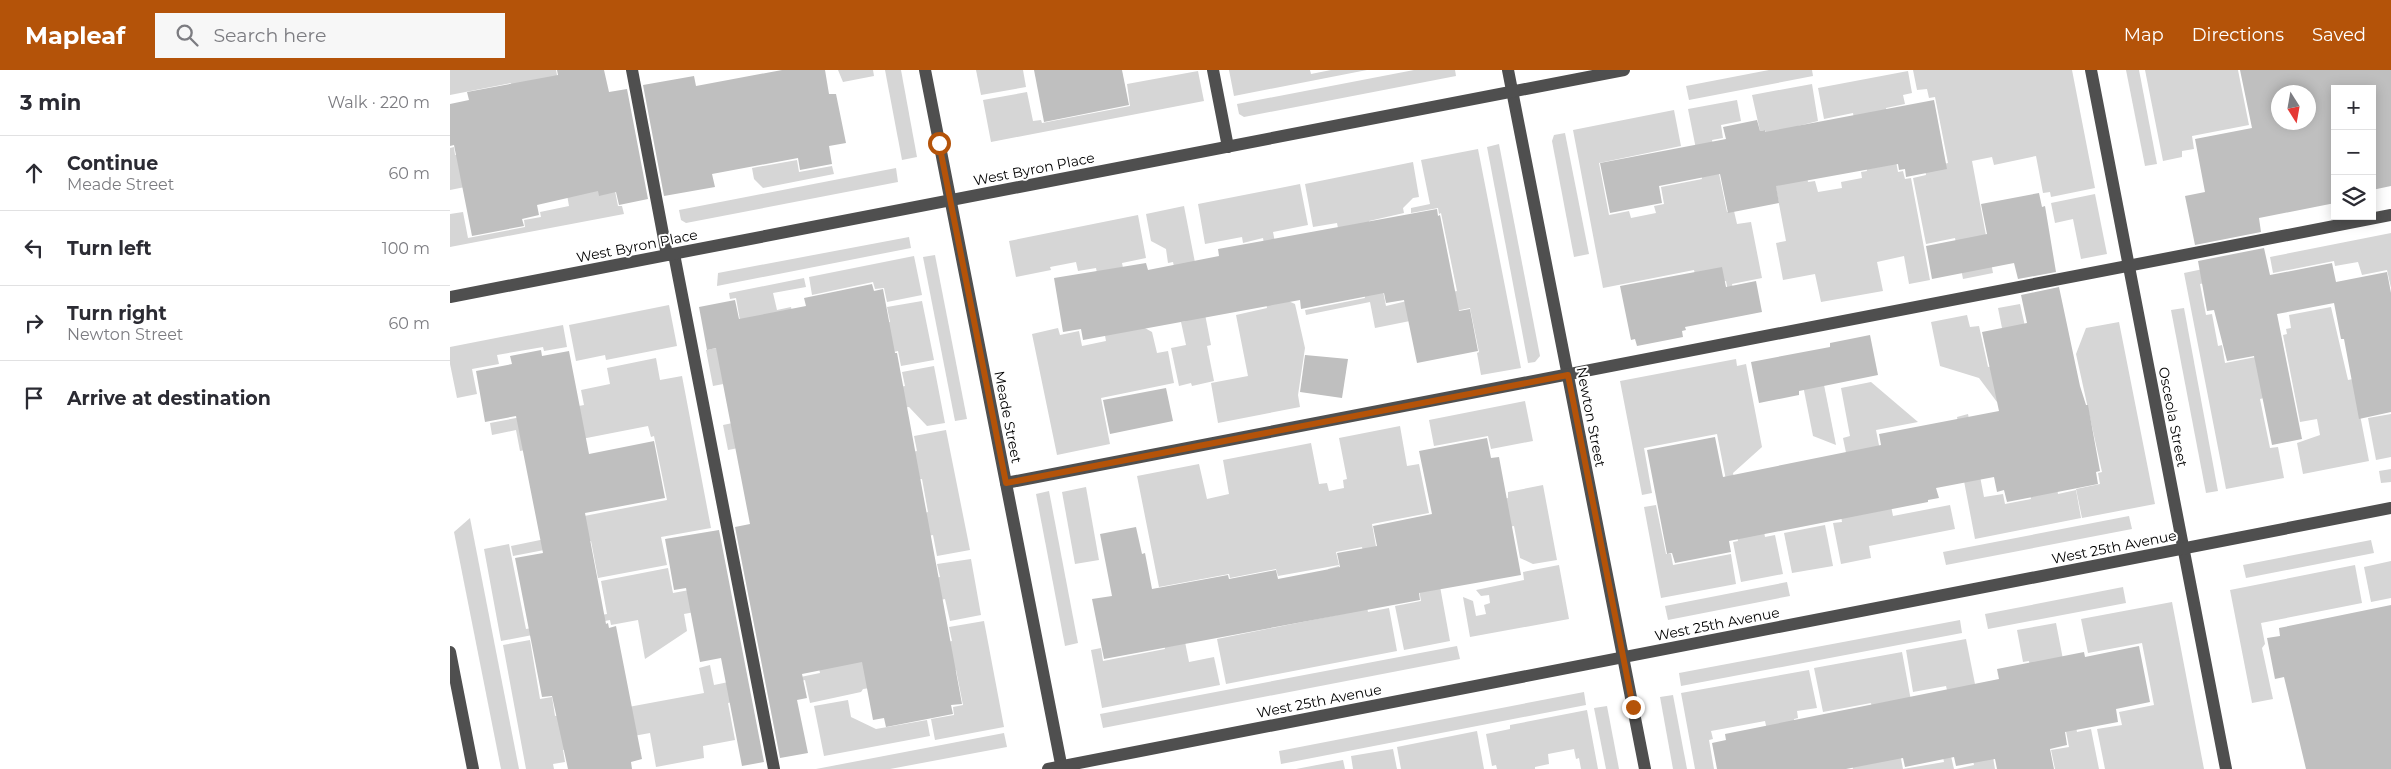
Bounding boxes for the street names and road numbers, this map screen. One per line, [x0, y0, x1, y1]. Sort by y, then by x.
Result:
street label: West Byron Place [972, 148, 1096, 190]
street label: West Byron Place [575, 225, 699, 267]
street label: Newton Street [1572, 365, 1610, 469]
street label: Osceola Street [2154, 365, 2192, 469]
street label: Meade Street [990, 369, 1026, 465]
street label: West 25th Avenue [2050, 526, 2178, 568]
street label: West 25th Avenue [1653, 603, 1781, 645]
street label: West 25th Avenue [1255, 680, 1383, 722]

